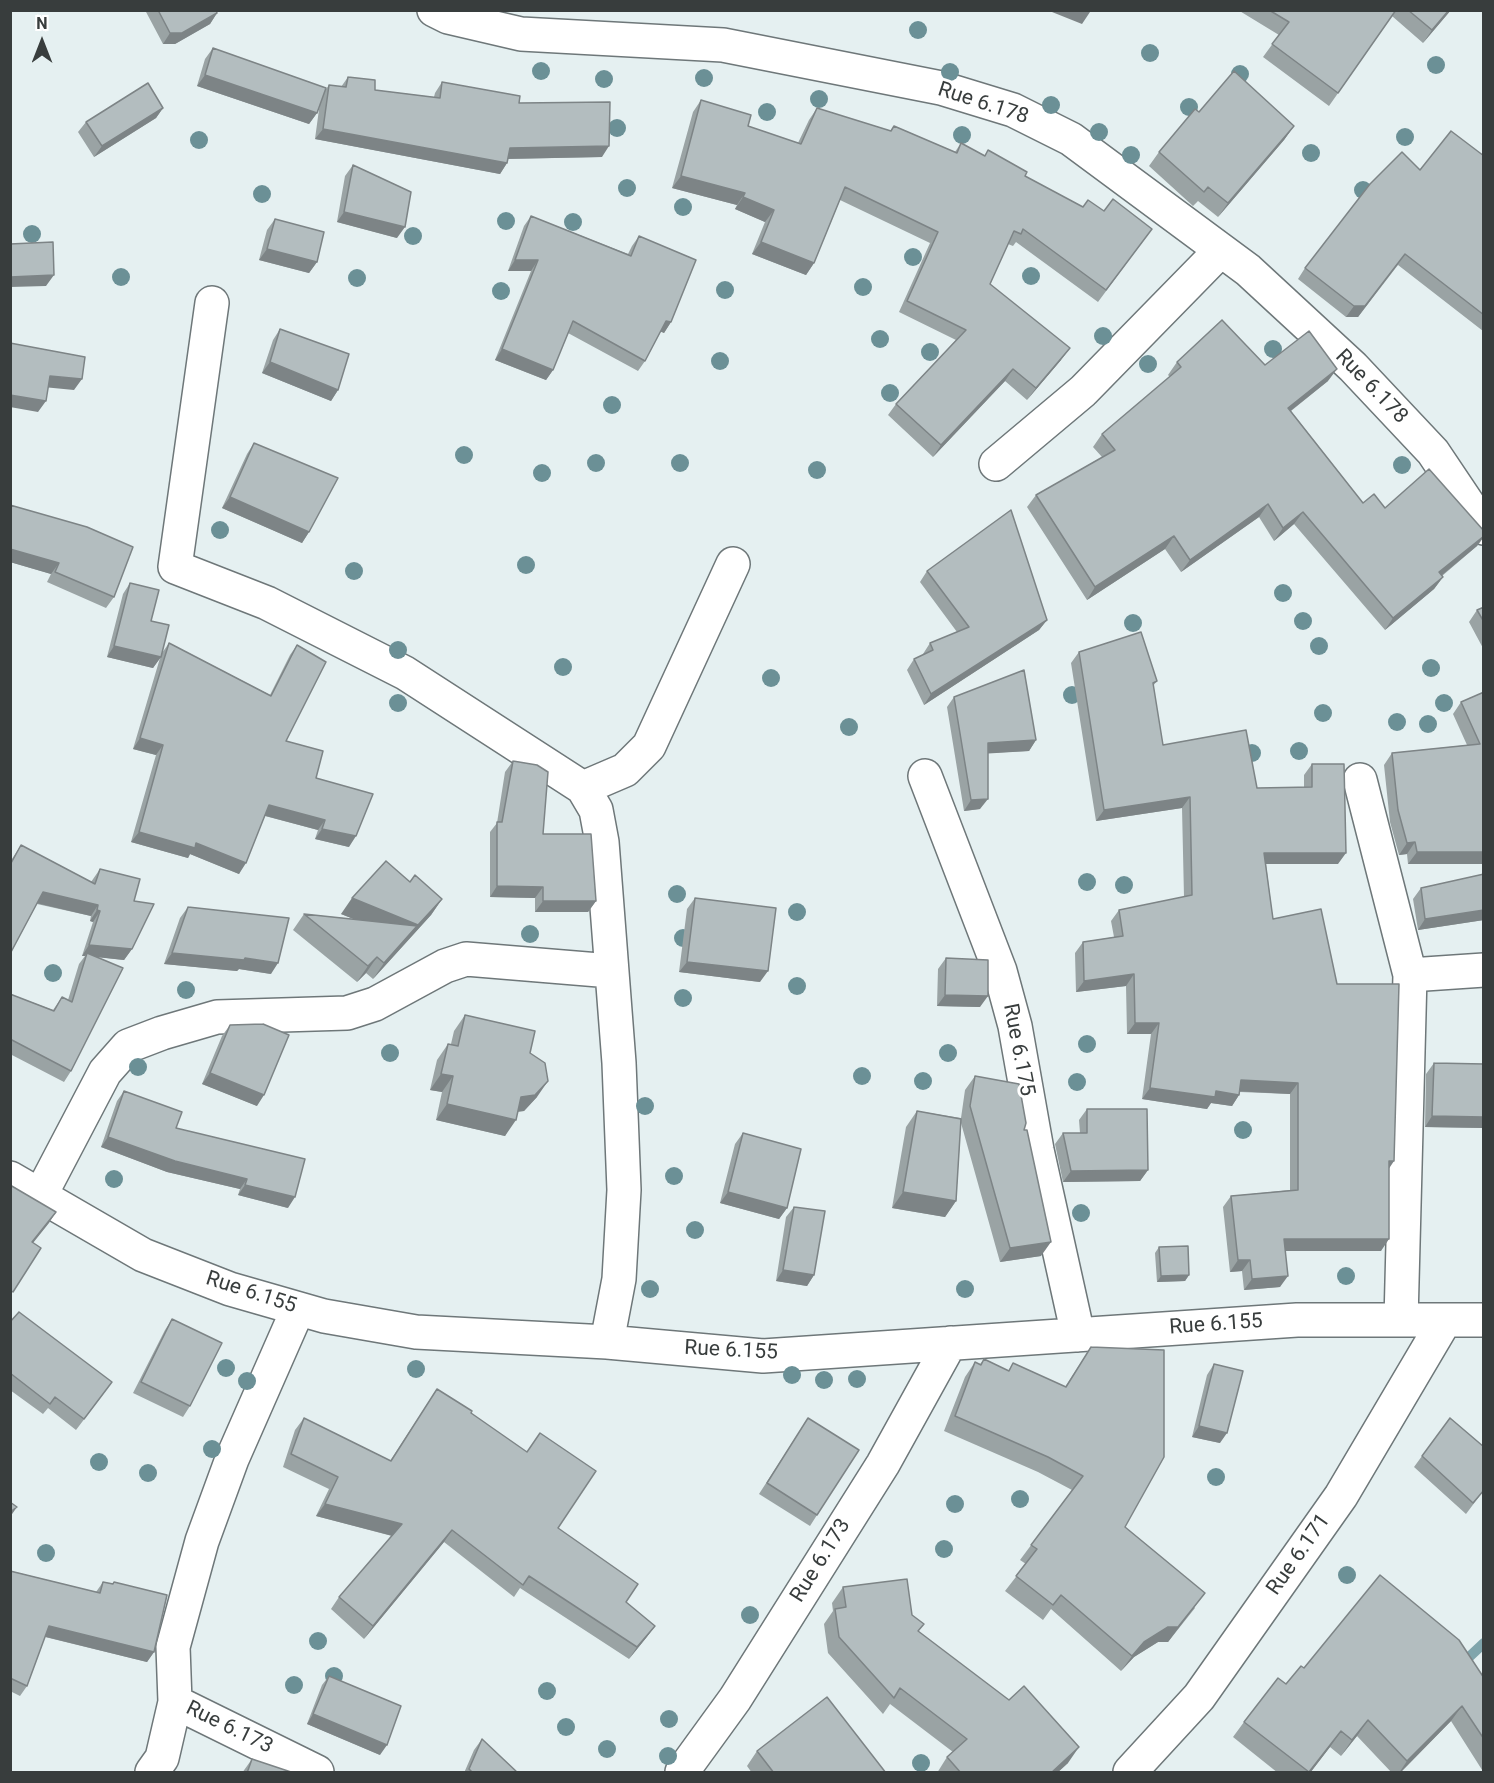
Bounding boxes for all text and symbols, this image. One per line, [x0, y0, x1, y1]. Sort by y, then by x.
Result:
north arrow [12, 12, 72, 72]
text: N [36, 14, 48, 33]
street label: Rue 6.178 [935, 78, 1031, 130]
street label: Rue 6.178 [1329, 345, 1413, 429]
street label: Rue 6.175 [997, 1002, 1039, 1098]
street label: Rue 6.155 [203, 1267, 299, 1319]
street label: Rue 6.155 [1168, 1309, 1264, 1341]
street label: Rue 6.155 [684, 1336, 778, 1366]
street label: Rue 6.171 [1262, 1509, 1336, 1601]
street label: Rue 6.173 [786, 1515, 856, 1607]
street label: Rue 6.173 [181, 1696, 277, 1760]

